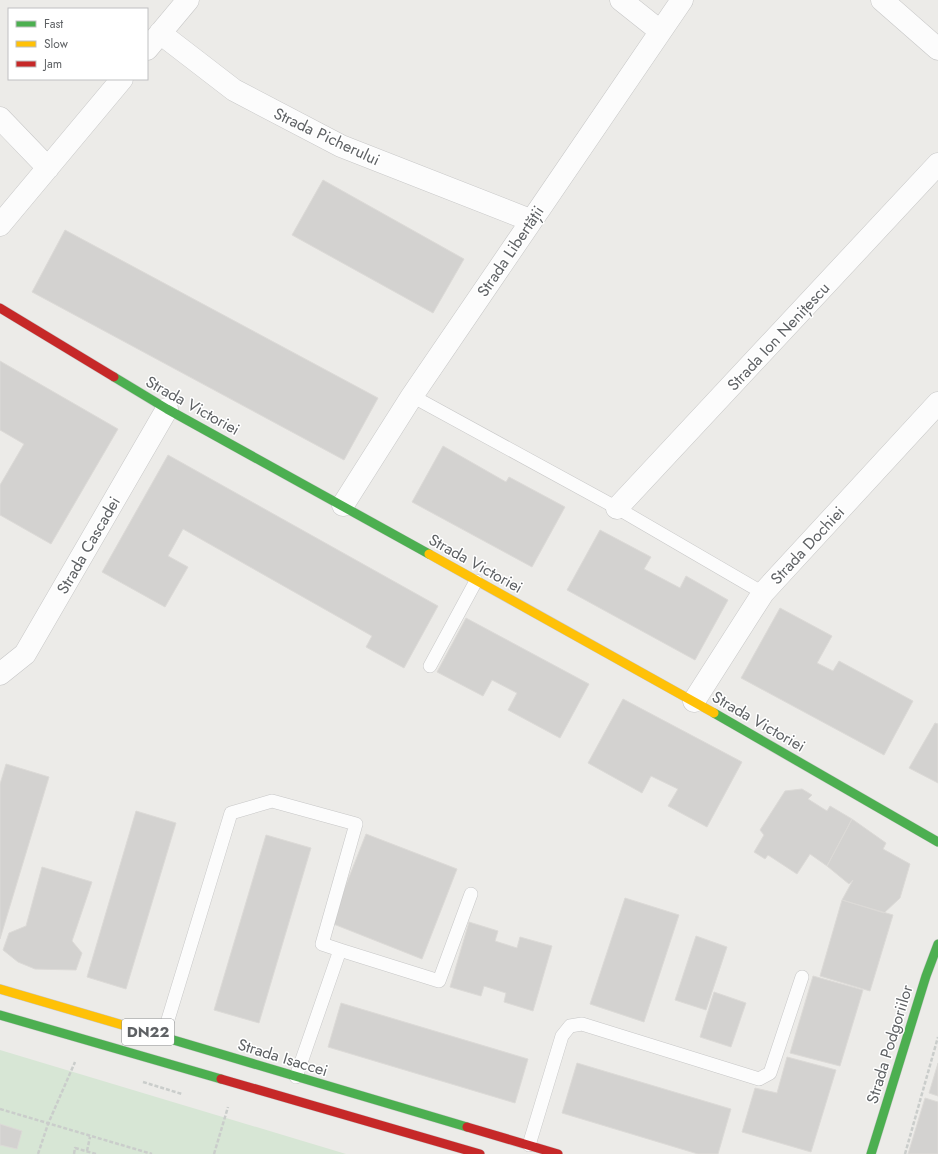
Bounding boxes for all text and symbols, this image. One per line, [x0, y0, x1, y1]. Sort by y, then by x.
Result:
legend [8, 8, 148, 80]
text: Fast [44, 15, 63, 33]
text: Slow [44, 35, 69, 53]
text: Jam [42, 55, 62, 73]
street label: Strada Picherului [270, 102, 384, 171]
street label: Strada Libertății [471, 201, 549, 301]
street label: Strada Ion Nenițescu [722, 277, 835, 396]
street label: Strada Victoriei [142, 370, 244, 441]
street label: Strada Cascadei [51, 492, 126, 598]
street label: Strada Dochiei [765, 501, 850, 590]
street label: Strada Victoriei [425, 528, 527, 599]
street label: Strada Victoriei [708, 685, 810, 757]
street label: Strada Podgoriilor [860, 981, 919, 1106]
road number: DN22 [122, 1019, 174, 1045]
street label: Strada Isaccei [235, 1033, 331, 1082]

